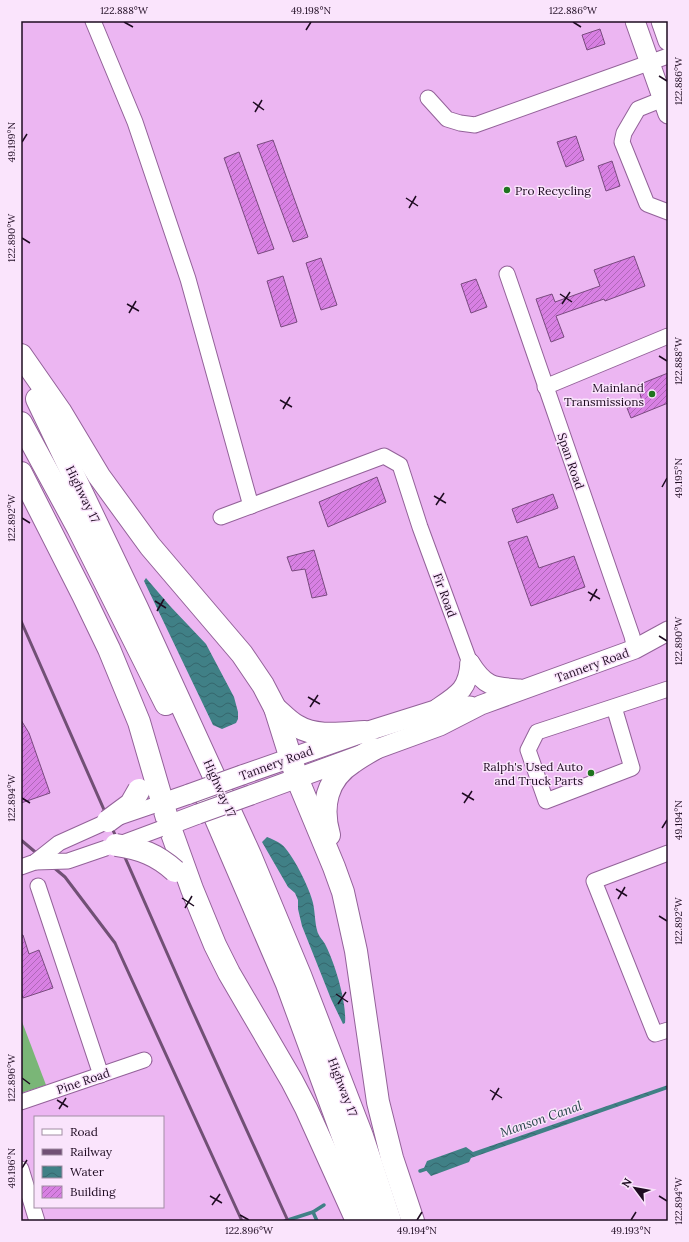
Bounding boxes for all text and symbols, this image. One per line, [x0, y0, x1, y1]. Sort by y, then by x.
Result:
text: 122.888°W [100, 4, 149, 17]
text: 49.198°N [291, 4, 331, 17]
text: 122.886°W [549, 4, 598, 17]
text: 122.886°W [672, 56, 685, 105]
text: 49.199°N [5, 121, 18, 162]
place label: Pro Recycling [515, 183, 591, 198]
marker: Pro Recycling [502, 185, 512, 195]
text: 122.890°W [5, 213, 18, 262]
text: 122.888°W [672, 336, 685, 385]
place label: Mainland Transmissions [564, 380, 644, 409]
marker: Mainland Transmissions [647, 389, 657, 399]
street label: Span Road [554, 431, 588, 491]
text: 49.195°N [672, 458, 685, 498]
street label: Highway 17 [63, 463, 103, 525]
text: 122.892°W [5, 493, 18, 542]
street label: Fir Road [430, 571, 460, 619]
text: 122.890°W [672, 616, 685, 665]
street label: Tannery Road [553, 645, 631, 685]
street label: Tannery Road [237, 743, 315, 783]
street label: Highway 17 [201, 757, 240, 820]
place label: Ralph's Used Auto and Truck Parts [483, 759, 583, 788]
marker: Ralph's Used Auto and Truck Parts [586, 768, 596, 778]
text: 122.894°W [5, 773, 18, 822]
text: 49.194°N [672, 800, 685, 840]
text: 122.892°W [672, 896, 685, 945]
text: 122.896°W [5, 1053, 18, 1102]
street label: Highway 17 [325, 1056, 361, 1119]
street label: Pine Road [54, 1065, 112, 1097]
water label: Manson Canal [498, 1097, 584, 1141]
legend [34, 1116, 164, 1208]
text: Road [70, 1124, 98, 1139]
text: Railway [70, 1144, 113, 1159]
text: 49.196°N [5, 1147, 18, 1188]
text: Water [70, 1164, 105, 1179]
north arrow [615, 1168, 655, 1208]
text: N [618, 1175, 635, 1190]
text: 122.894°W [672, 1176, 685, 1225]
text: Building [70, 1184, 116, 1199]
text: 122.896°W [225, 1224, 274, 1237]
text: 49.194°N [397, 1224, 437, 1237]
text: 49.193°N [611, 1224, 651, 1237]

